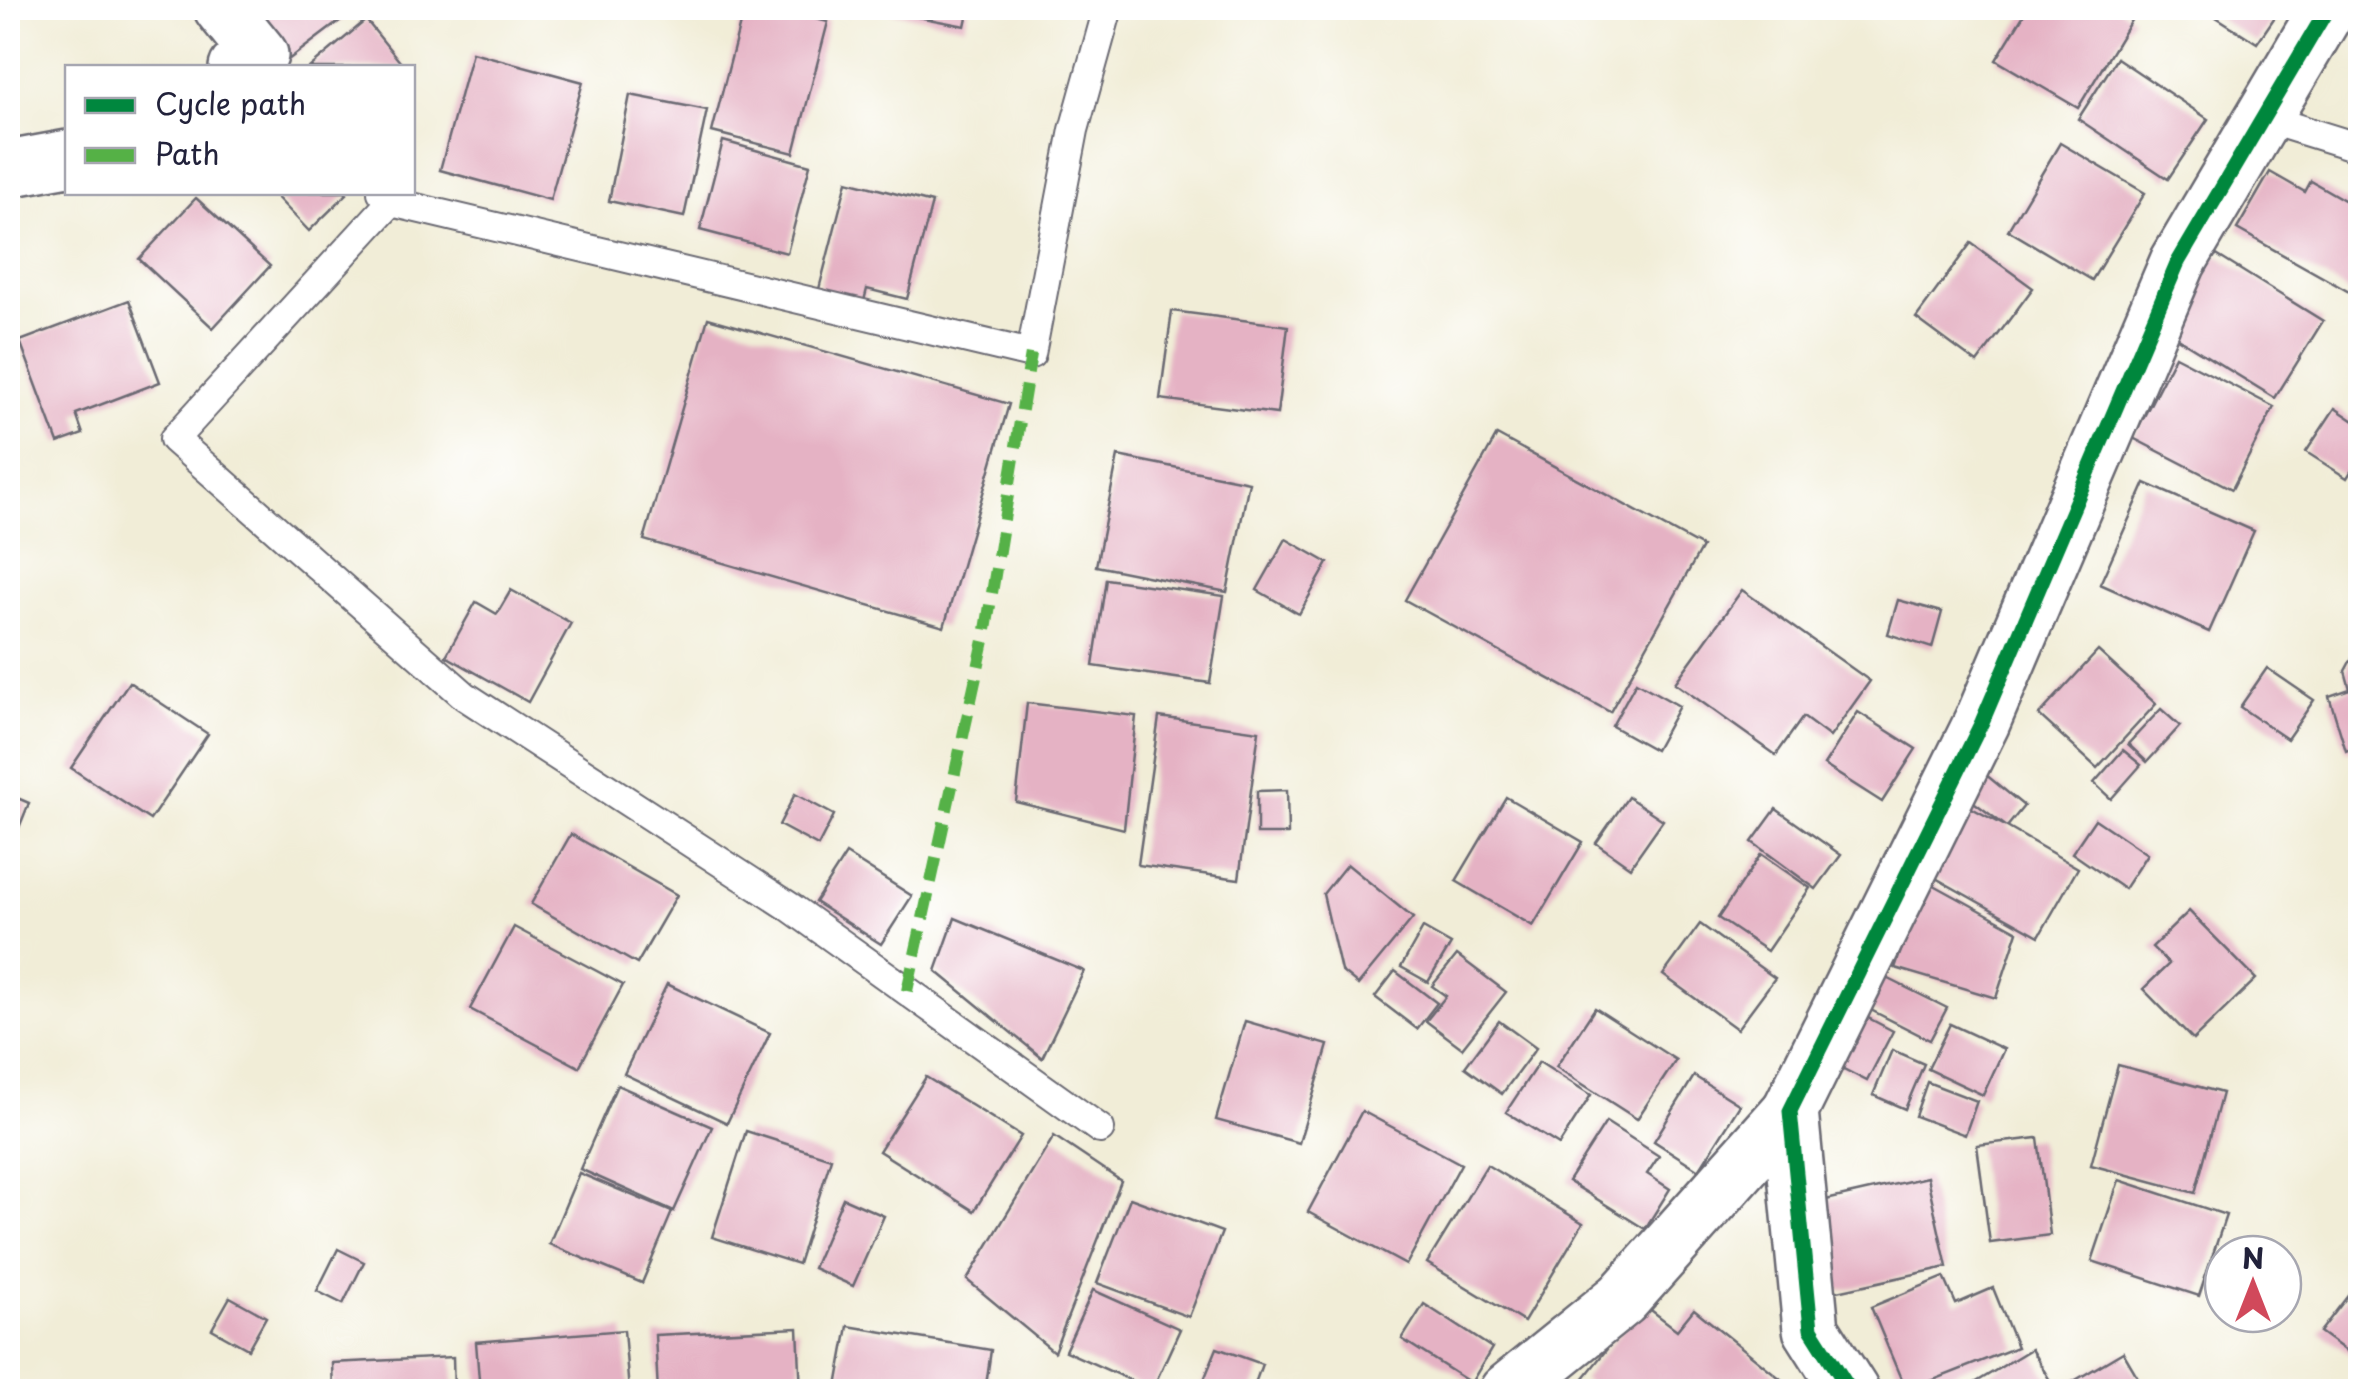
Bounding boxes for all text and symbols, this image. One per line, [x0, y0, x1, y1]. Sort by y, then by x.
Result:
legend [65, 65, 415, 195]
text: Cycle path [155, 80, 306, 125]
text: Path [155, 130, 220, 175]
north arrow [2203, 1234, 2303, 1334]
text: N [2242, 1236, 2264, 1279]

